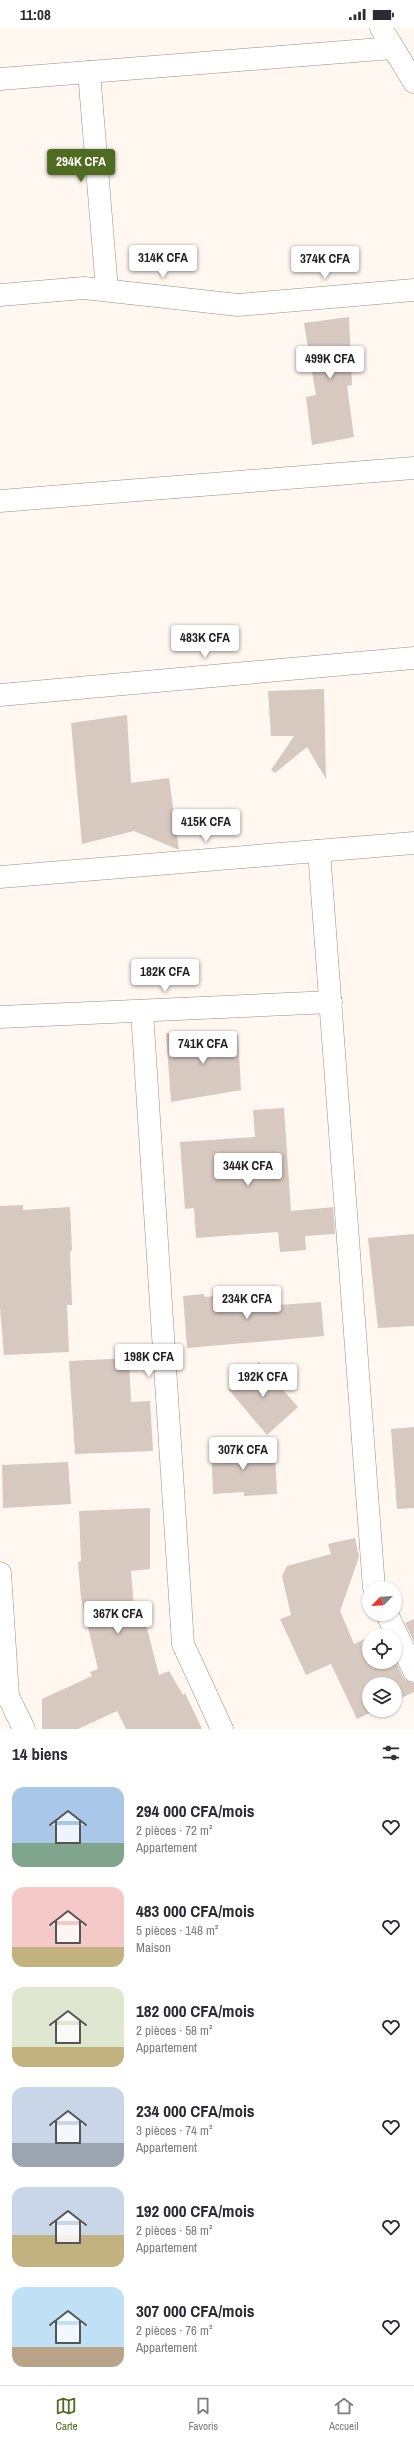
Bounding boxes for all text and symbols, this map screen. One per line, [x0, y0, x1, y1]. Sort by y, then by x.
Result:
text: 11:08 [20, 4, 51, 25]
pin: 294K CFA [40, 149, 122, 183]
text: 294K CFA [56, 153, 106, 170]
pin: 314K CFA [122, 245, 204, 279]
pin: 374K CFA [284, 246, 366, 280]
text: 314K CFA [138, 249, 188, 266]
text: 374K CFA [300, 250, 350, 267]
pin: 499K CFA [289, 346, 371, 380]
text: 499K CFA [305, 350, 355, 367]
pin: 483K CFA [164, 625, 246, 659]
text: 483K CFA [180, 629, 230, 646]
pin: 415K CFA [165, 809, 247, 843]
text: 415K CFA [181, 813, 231, 830]
pin: 182K CFA [124, 959, 206, 993]
text: 182K CFA [140, 963, 190, 980]
pin: 741K CFA [162, 1031, 244, 1065]
text: 741K CFA [178, 1035, 228, 1052]
pin: 344K CFA [207, 1153, 289, 1187]
text: 344K CFA [223, 1157, 273, 1174]
pin: 234K CFA [206, 1286, 288, 1320]
text: 234K CFA [222, 1290, 272, 1307]
pin: 198K CFA [108, 1344, 190, 1378]
text: 198K CFA [124, 1348, 174, 1365]
pin: 192K CFA [222, 1364, 304, 1398]
text: 192K CFA [238, 1368, 288, 1385]
pin: 307K CFA [202, 1437, 284, 1471]
text: 307K CFA [218, 1441, 268, 1458]
north arrow [362, 1581, 402, 1621]
map controls [362, 1581, 402, 1717]
pin: 367K CFA [77, 1601, 159, 1635]
text: 367K CFA [93, 1605, 143, 1622]
button: locate [362, 1629, 402, 1669]
button: layers [362, 1677, 402, 1717]
text: 14 biens [12, 1742, 68, 1765]
icon: filters [380, 1742, 402, 1764]
text: 294 000 CFA/mois [136, 1799, 255, 1822]
icon: home [44, 1803, 92, 1851]
icon: heart [380, 1816, 402, 1838]
text: 2 pièces · 72 m² [136, 1822, 212, 1839]
text: Appartement [136, 1839, 197, 1856]
text: 483 000 CFA/mois [136, 1899, 255, 1922]
icon: home [44, 1903, 92, 1951]
icon: heart [380, 1916, 402, 1938]
text: 5 pièces · 148 m² [136, 1922, 218, 1939]
text: Maison [136, 1939, 171, 1956]
text: 182 000 CFA/mois [136, 1999, 255, 2022]
icon: home [44, 2003, 92, 2051]
icon: heart [380, 2016, 402, 2038]
text: 2 pièces · 58 m² [136, 2022, 212, 2039]
text: Appartement [136, 2039, 197, 2056]
text: 234 000 CFA/mois [136, 2099, 255, 2122]
icon: home [44, 2103, 92, 2151]
icon: heart [380, 2116, 402, 2138]
text: 3 pièces · 74 m² [136, 2122, 212, 2139]
text: Appartement [136, 2139, 197, 2156]
text: 192 000 CFA/mois [136, 2199, 255, 2222]
icon: home [44, 2203, 92, 2251]
icon: heart [380, 2216, 402, 2238]
text: 2 pièces · 58 m² [136, 2222, 212, 2239]
text: Appartement [136, 2239, 197, 2256]
text: 307 000 CFA/mois [136, 2299, 255, 2322]
icon: home [44, 2303, 92, 2351]
icon: heart [380, 2316, 402, 2338]
text: 2 pièces · 76 m² [136, 2322, 212, 2339]
text: Appartement [136, 2339, 197, 2356]
tab: Carte [55, 2395, 78, 2433]
tab: Favoris [188, 2395, 218, 2433]
tab: Accueil [329, 2395, 359, 2433]

